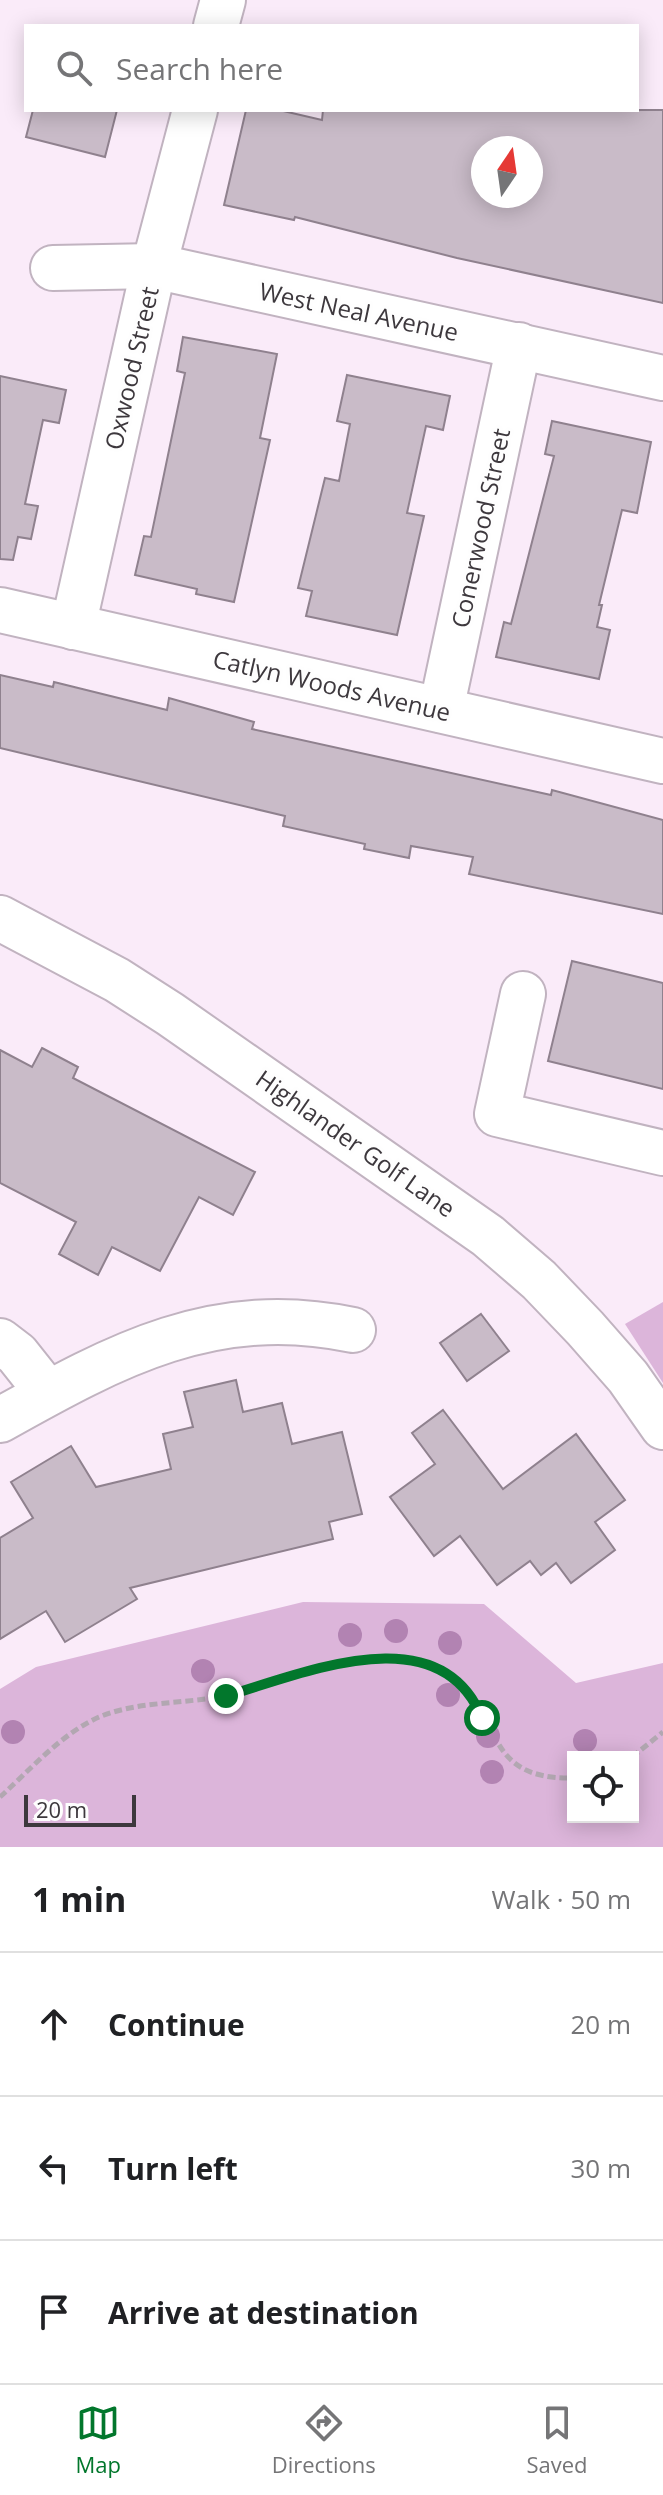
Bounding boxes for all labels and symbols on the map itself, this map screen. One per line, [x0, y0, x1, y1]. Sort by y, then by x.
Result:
north arrow [471, 136, 543, 208]
street label: West Neal Avenue [256, 274, 462, 348]
street label: Oxwood Street [96, 283, 166, 453]
street label: Conerwood Street [443, 425, 517, 631]
street label: Catlyn Woods Avenue [210, 642, 454, 728]
street label: Highlander Golf Lane [250, 1062, 462, 1224]
route end [208, 1678, 244, 1714]
route start [464, 1700, 500, 1736]
scale bar [24, 1791, 136, 1827]

